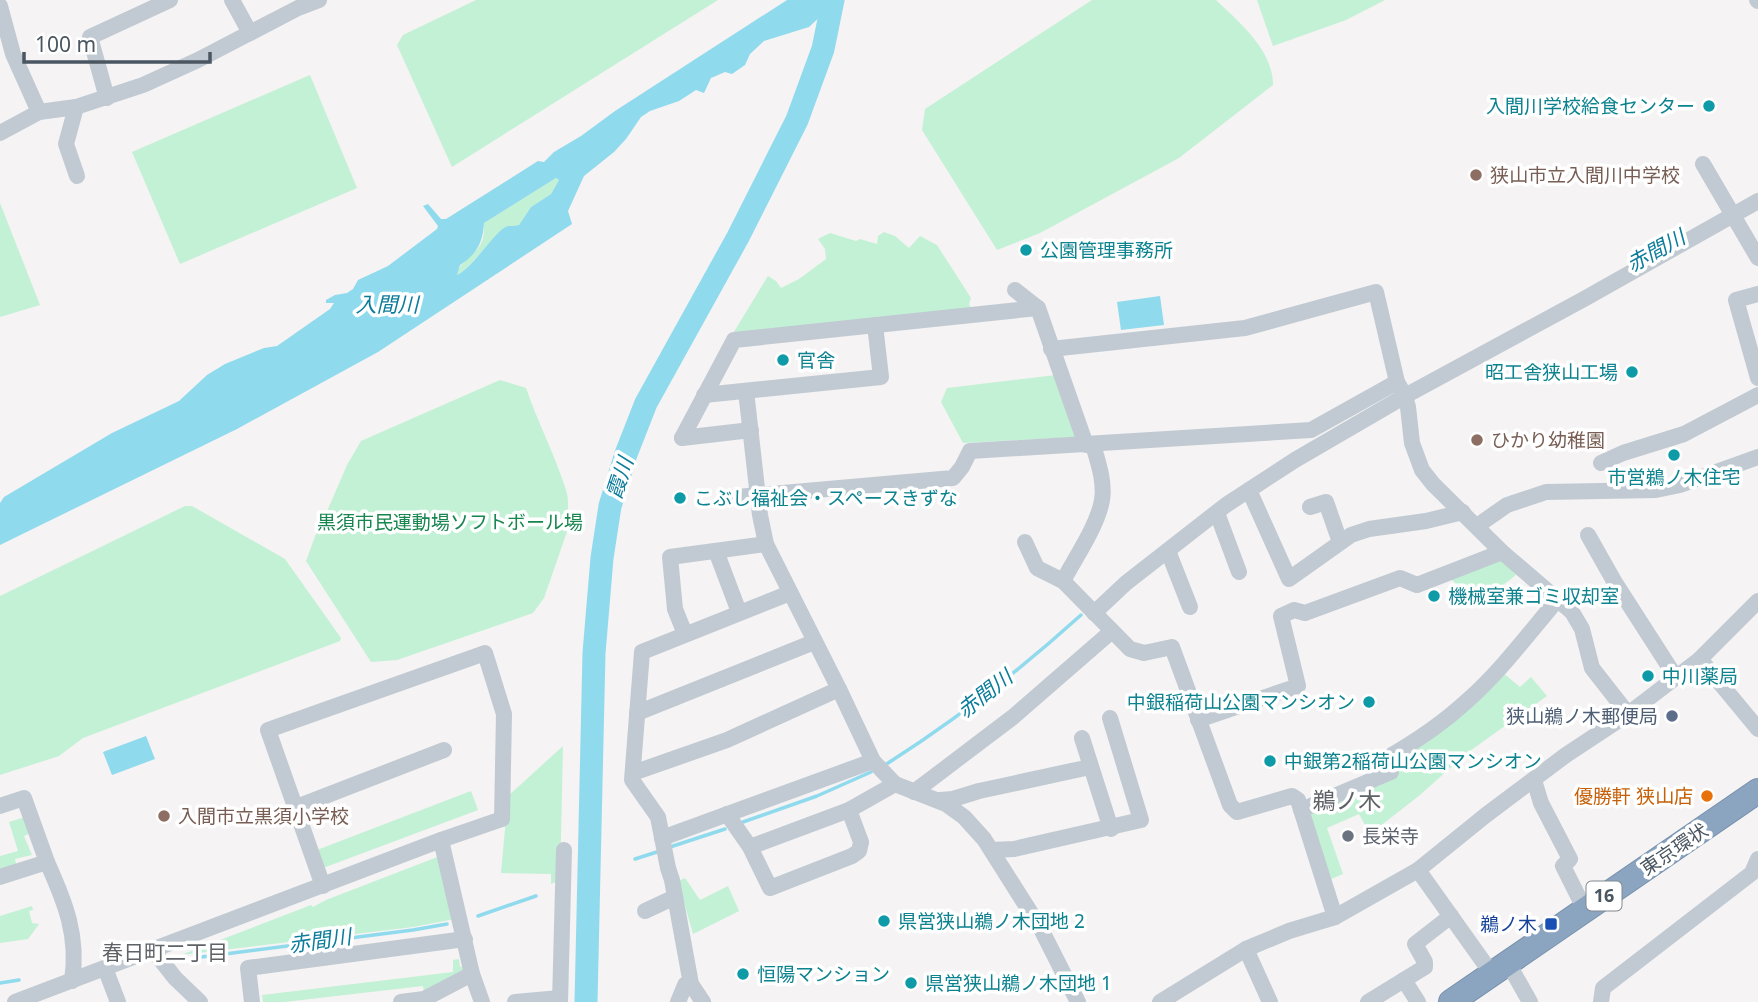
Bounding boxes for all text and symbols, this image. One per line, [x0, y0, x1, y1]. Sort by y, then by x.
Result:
scale bar [24, 21, 210, 65]
text: 100 m [35, 30, 96, 58]
place label: 入間川学校給食センター [1486, 93, 1695, 119]
marker: 入間川学校給食センター [1701, 98, 1717, 114]
place label: 狭山市立入間川中学校 [1490, 162, 1680, 188]
marker: 狭山市立入間川中学校 [1468, 167, 1484, 183]
water label: 赤間川 [1621, 222, 1692, 278]
place label: 公園管理事務所 [1040, 237, 1173, 263]
marker: 公園管理事務所 [1018, 242, 1034, 258]
water label: 入間川 [356, 290, 420, 318]
place label: 官舎 [797, 347, 835, 373]
marker: 官舎 [775, 352, 791, 368]
place label: 昭工舎狭山工場 [1485, 359, 1618, 385]
marker: 昭工舎狭山工場 [1624, 364, 1640, 380]
place label: ひかり幼稚園 [1491, 427, 1605, 453]
marker: ひかり幼稚園 [1469, 432, 1485, 448]
marker: 市営鵜ノ木住宅 [1666, 447, 1682, 463]
water label: 霞川 [599, 451, 639, 502]
place label: 市営鵜ノ木住宅 [1607, 464, 1741, 490]
place label: こぶし福祉会・スペースきずな [694, 485, 958, 511]
marker: こぶし福祉会・スペースきずな [672, 490, 688, 506]
park label: 黒須市民運動場ソフトボール場 [317, 509, 583, 535]
place label: 機械室兼ゴミ収却室 [1448, 583, 1619, 609]
marker: 機械室兼ゴミ収却室 [1426, 588, 1442, 604]
water label: 赤間川 [951, 662, 1019, 724]
place label: 中川薬局 [1662, 663, 1738, 689]
marker: 中川薬局 [1640, 668, 1656, 684]
place label: 中銀稲荷山公園マンシオン [1127, 689, 1355, 715]
marker: 中銀稲荷山公園マンシオン [1361, 694, 1377, 710]
place label: 狭山鵜ノ木郵便局 [1506, 703, 1658, 729]
marker: 狭山鵜ノ木郵便局 [1664, 708, 1680, 724]
place label: 中銀第2稲荷山公園マンシオン [1284, 748, 1542, 774]
marker: 中銀第2稲荷山公園マンシオン [1262, 753, 1278, 769]
place label: 優勝軒 狭山店 [1574, 783, 1693, 809]
district label: 鵜ノ木 [1313, 784, 1382, 816]
marker: 優勝軒 狭山店 [1699, 788, 1715, 804]
place label: 入間市立黒須小学校 [178, 803, 349, 829]
marker: 入間市立黒須小学校 [156, 808, 172, 824]
street label: 東京環状 [1635, 817, 1713, 881]
place label: 長栄寺 [1362, 823, 1419, 849]
marker: 長栄寺 [1340, 828, 1356, 844]
road number: 16 [1586, 882, 1622, 911]
place label: 県営狭山鵜ノ木団地 2 [898, 908, 1085, 934]
place label: 鵜ノ木 [1480, 911, 1537, 937]
marker: 県営狭山鵜ノ木団地 2 [876, 913, 892, 929]
marker: 鵜ノ木 [1543, 916, 1559, 932]
water label: 赤間川 [287, 921, 355, 958]
district label: 春日町二丁目 [102, 938, 228, 966]
place label: 恒陽マンション [757, 961, 890, 987]
marker: 恒陽マンション [735, 966, 751, 982]
place label: 県営狭山鵜ノ木団地 1 [925, 970, 1112, 996]
marker: 県営狭山鵜ノ木団地 1 [903, 975, 919, 991]

